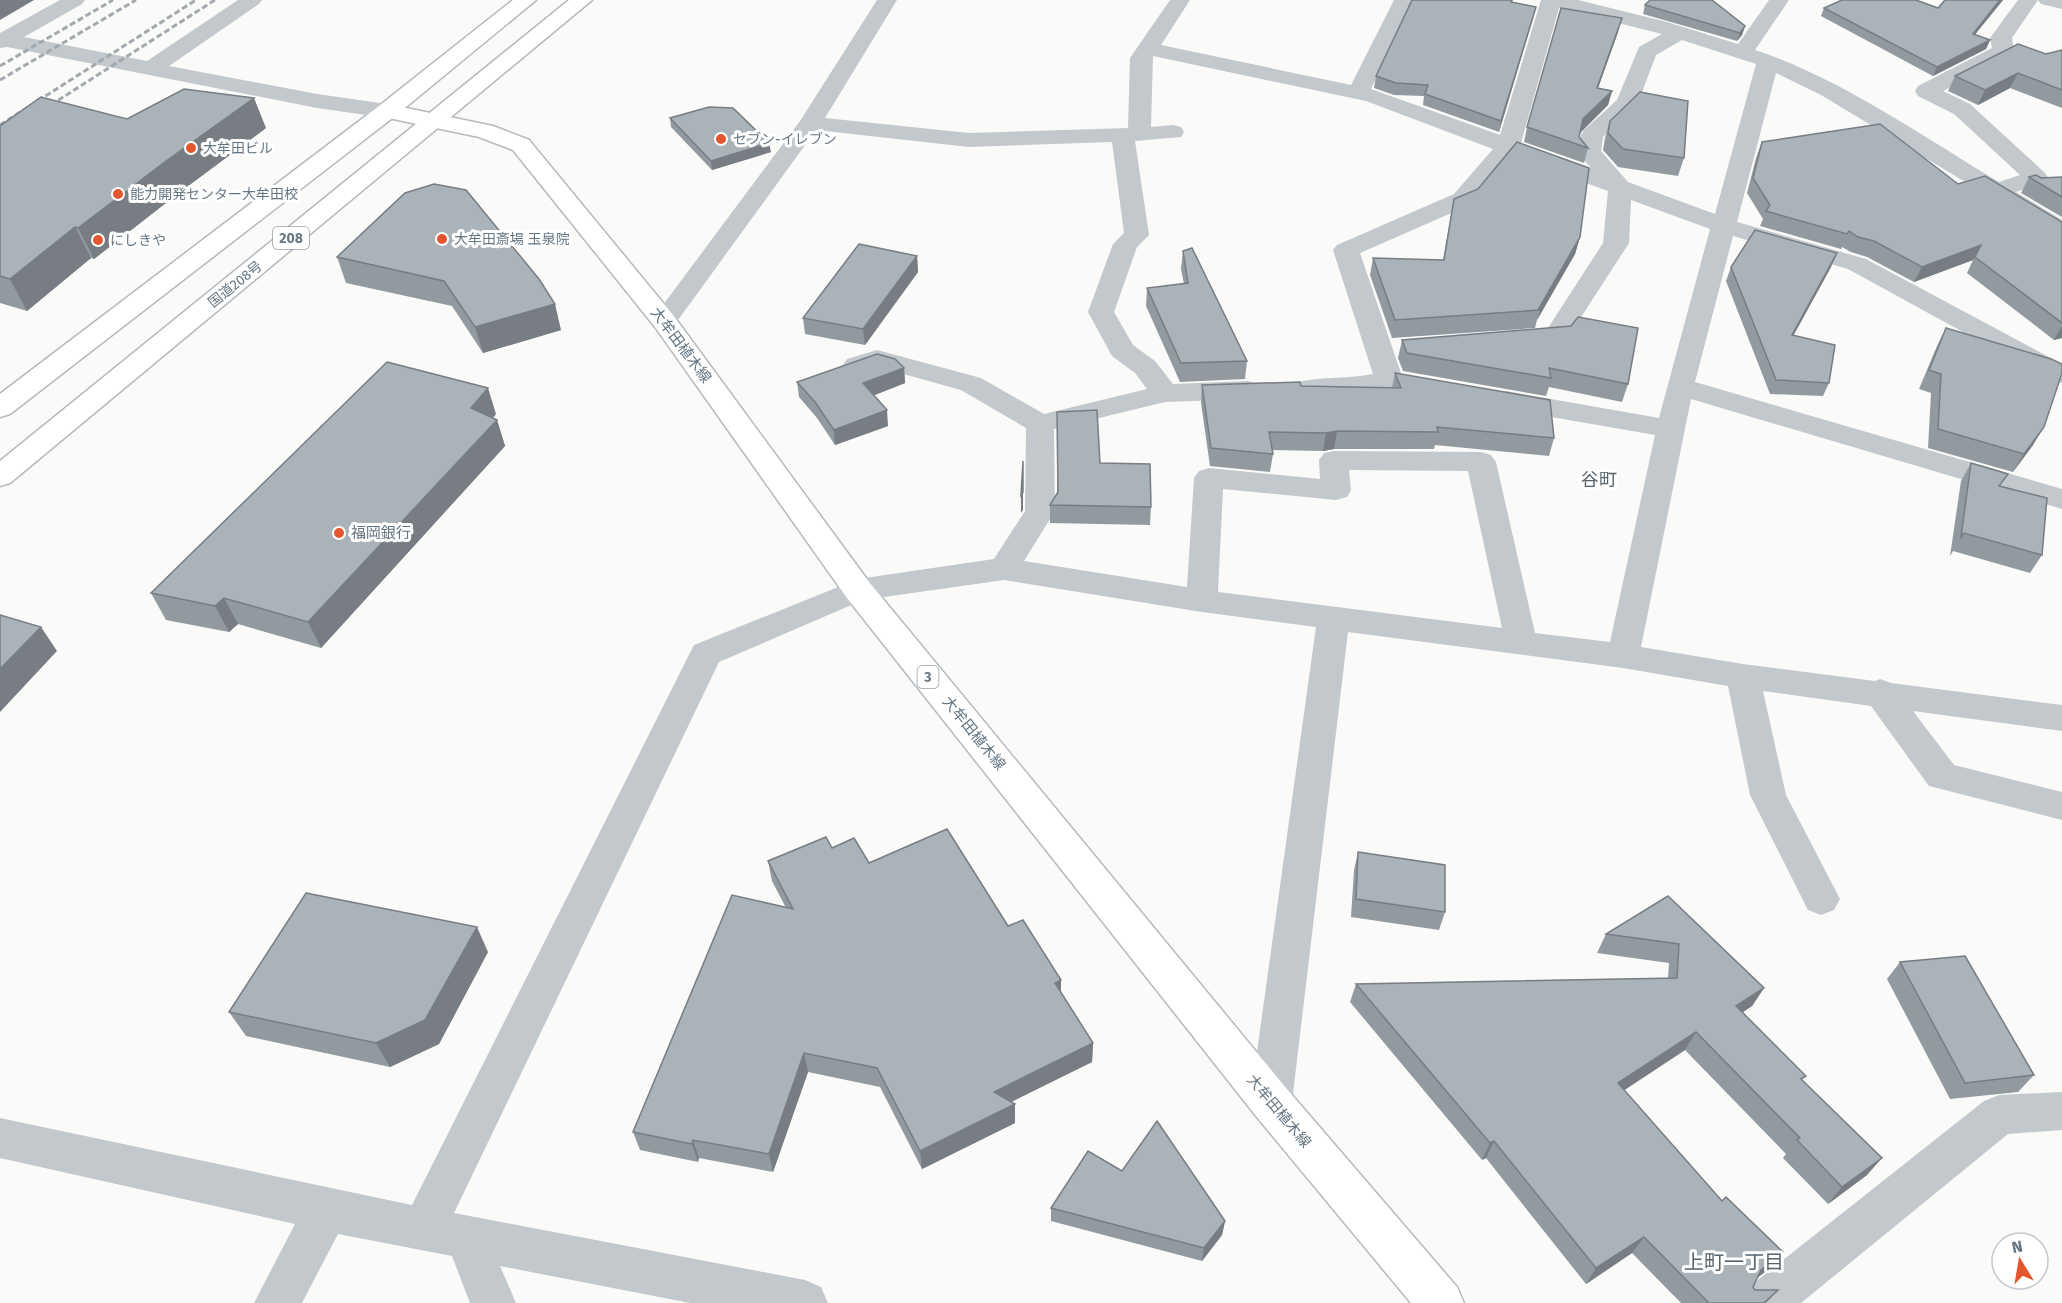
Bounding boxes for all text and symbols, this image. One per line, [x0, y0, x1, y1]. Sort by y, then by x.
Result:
place label: セブン-イレブン [733, 131, 837, 148]
marker: セブン-イレブン [714, 132, 728, 146]
place label: 大牟田ビル [203, 140, 273, 157]
marker: 大牟田ビル [184, 141, 198, 155]
place label: 能力開発センター大牟田校 [130, 186, 298, 203]
marker: 能力開発センター大牟田校 [111, 187, 125, 201]
road number: 208 [273, 227, 309, 249]
place label: 大牟田斎場 玉泉院 [454, 231, 570, 248]
place label: にしきや [110, 232, 166, 249]
marker: 大牟田斎場 玉泉院 [435, 232, 449, 246]
marker: にしきや [91, 233, 105, 247]
street label: 国道208号 [205, 257, 266, 311]
street label: 大牟田植木線 [647, 304, 715, 386]
district label: 谷町 [1581, 469, 1617, 491]
place label: 福岡銀行 [351, 524, 411, 542]
marker: 福岡銀行 [332, 526, 346, 540]
road number: 3 [918, 666, 938, 688]
street label: 大牟田植木線 [939, 692, 1009, 774]
street label: 大牟田植木線 [1243, 1071, 1315, 1151]
north arrow [1990, 1231, 2050, 1291]
text: N [2010, 1236, 2024, 1257]
district label: 上町一丁目 [1684, 1250, 1784, 1274]

